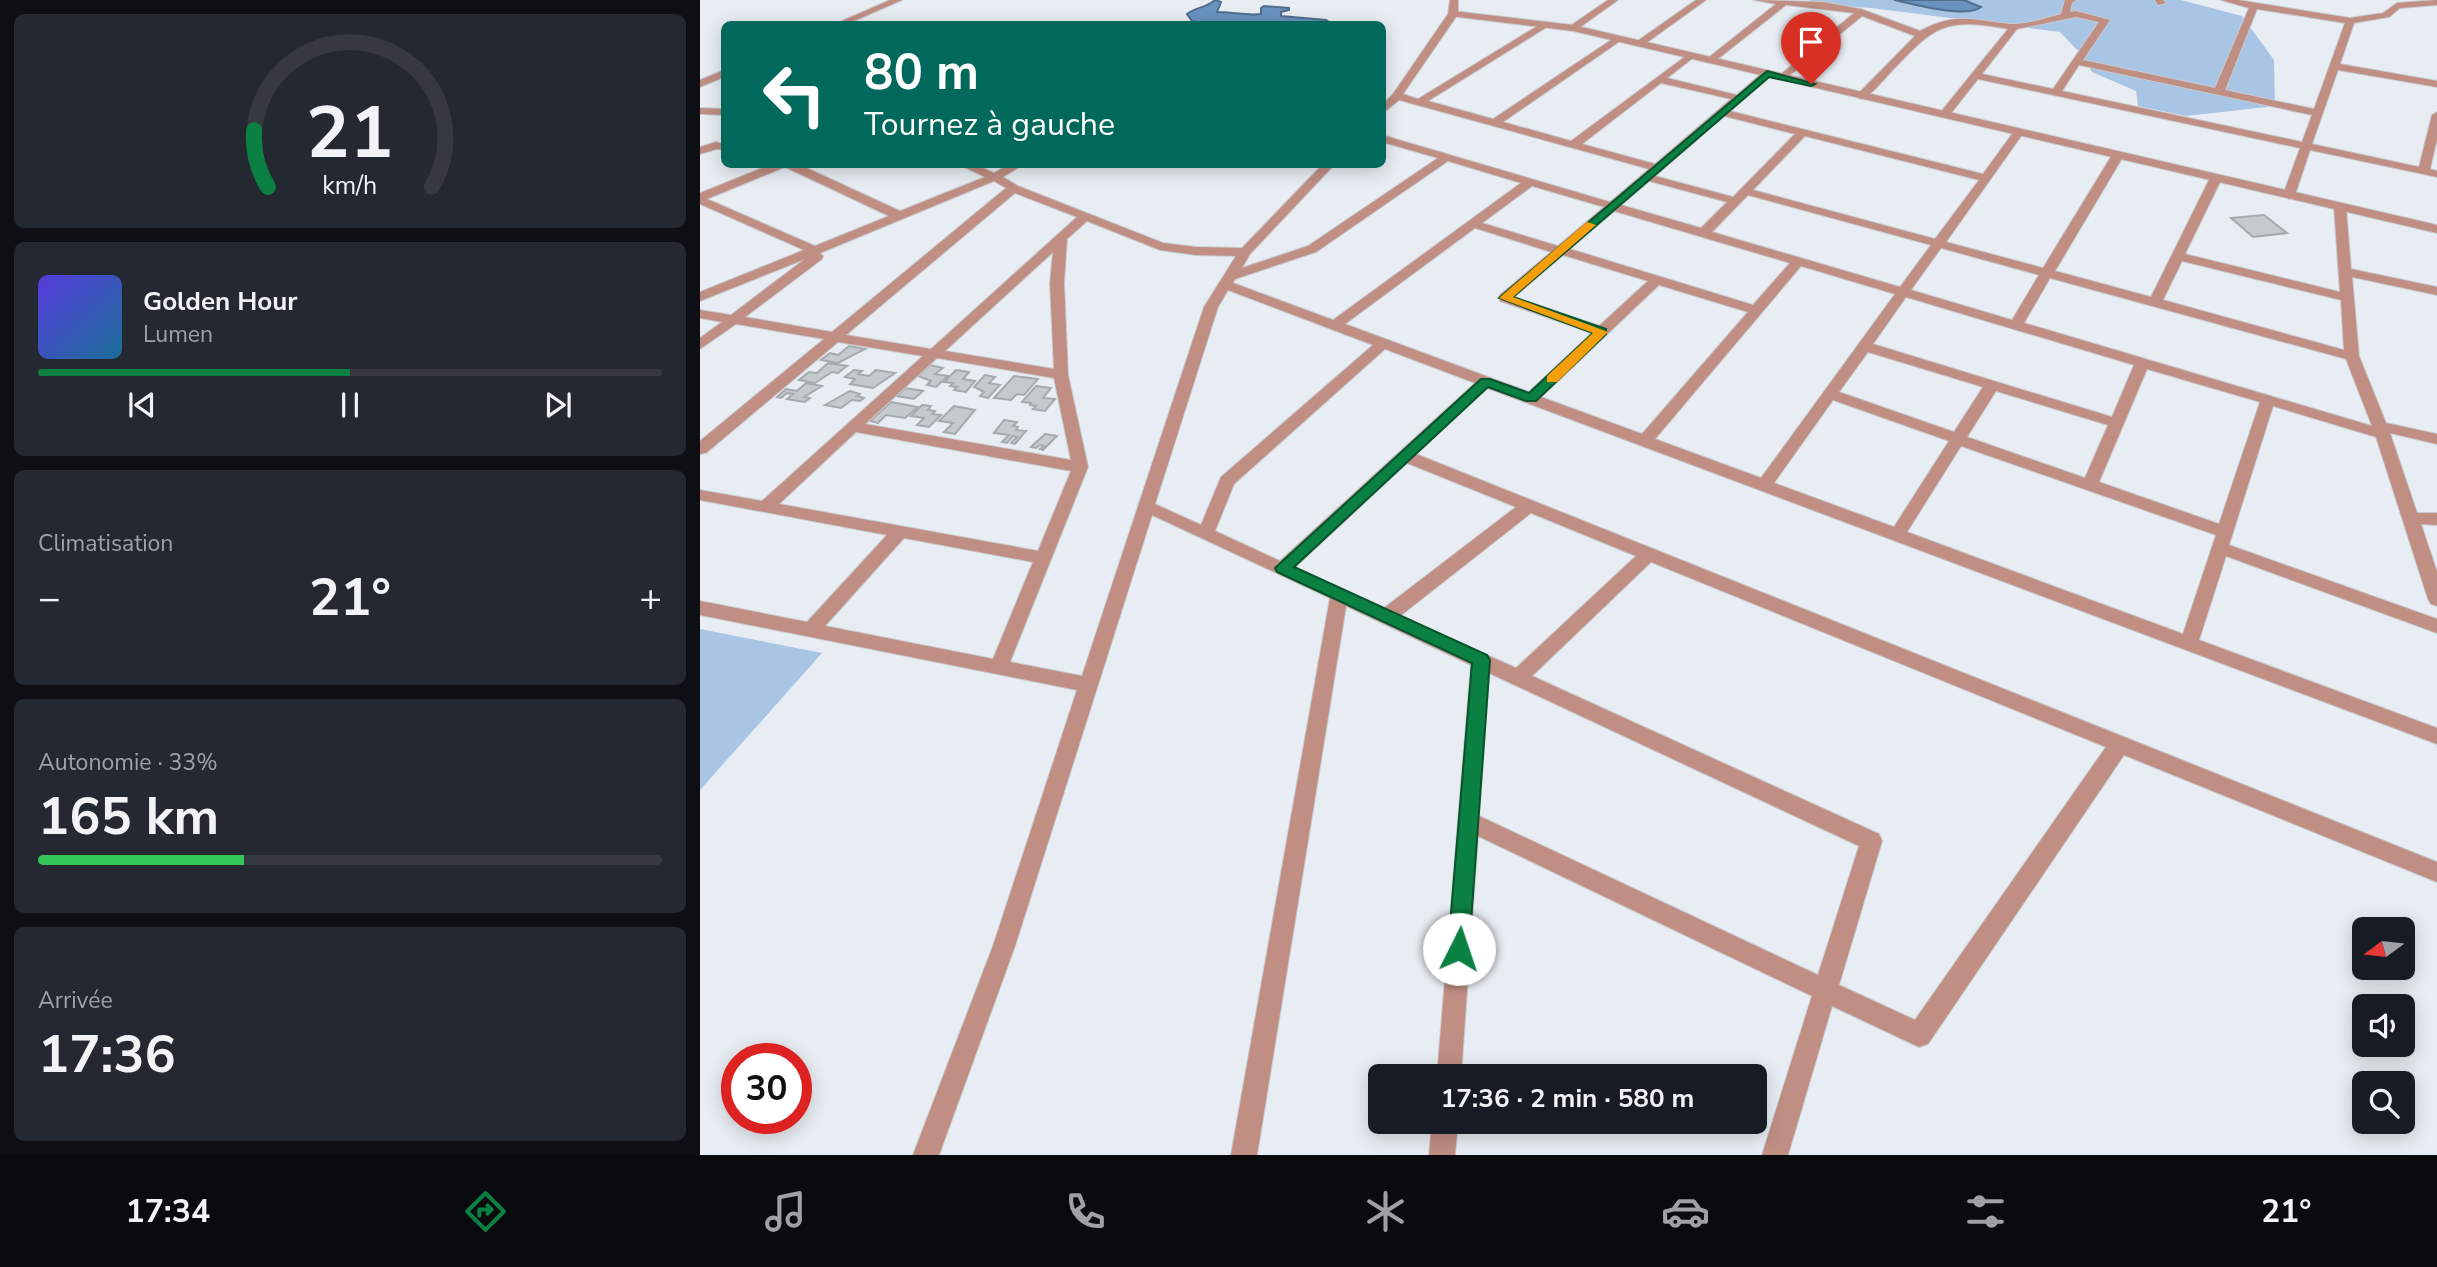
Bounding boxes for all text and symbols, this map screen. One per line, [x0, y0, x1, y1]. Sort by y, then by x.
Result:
pin [1781, 12.0, 1841, 84]
icon: arrive [1792, 23, 1830, 61]
text: 80 m [864, 39, 979, 106]
icon: left [749, 49, 840, 140]
text: 21 [306, 83, 394, 183]
text: Tournez à gauche [864, 103, 1115, 146]
text: km/h [322, 169, 378, 203]
text: Golden Hour [143, 284, 298, 319]
text: Lumen [143, 319, 213, 350]
icon: previous [123, 386, 161, 424]
icon: pause [331, 386, 369, 424]
icon: next [539, 386, 577, 424]
text: Climatisation [38, 528, 173, 559]
text: 21° [309, 562, 391, 633]
text: − [38, 573, 61, 624]
text: + [639, 573, 662, 624]
text: Autonomie · 33% [38, 747, 218, 778]
text: 165 km [38, 781, 219, 852]
position arrow [1422, 912, 1496, 986]
north arrow [2352, 917, 2415, 980]
map controls [2352, 917, 2415, 1134]
text: Arrivée [38, 985, 113, 1016]
button: sound [2352, 994, 2415, 1057]
text: 17:36 [38, 1019, 176, 1090]
speed limit sign: 30 [721, 1043, 812, 1134]
button: search [2352, 1071, 2415, 1134]
text: 17:36 · 2 min · 580 m [1441, 1081, 1694, 1116]
icon: directions [461, 1187, 510, 1236]
icon: music [761, 1187, 810, 1236]
icon: phone [1061, 1187, 1110, 1236]
icon: climate [1361, 1187, 1410, 1236]
icon: car [1661, 1187, 1710, 1236]
icon: filters [1961, 1187, 2010, 1236]
text: 17:34 [125, 1190, 210, 1233]
text: 21° [2261, 1190, 2311, 1233]

